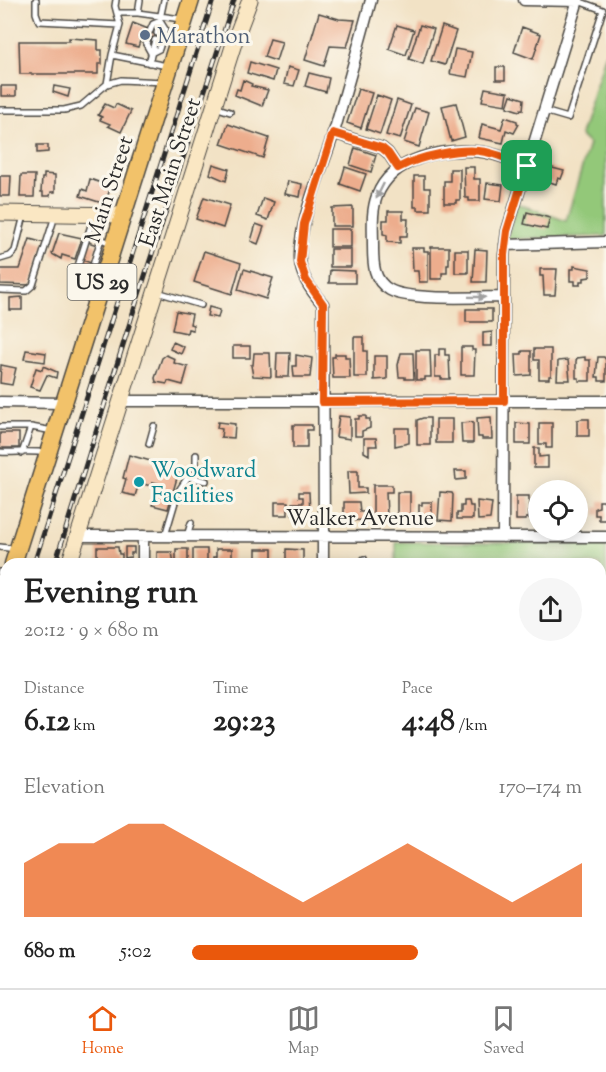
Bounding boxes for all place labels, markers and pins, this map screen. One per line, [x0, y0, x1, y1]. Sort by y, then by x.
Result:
place label: Marathon [157, 22, 250, 54]
marker: Marathon [138, 28, 152, 42]
pin [501, 140, 552, 191]
place label: Woodward Facilities [151, 456, 257, 513]
marker: Woodward Facilities [132, 475, 146, 489]

